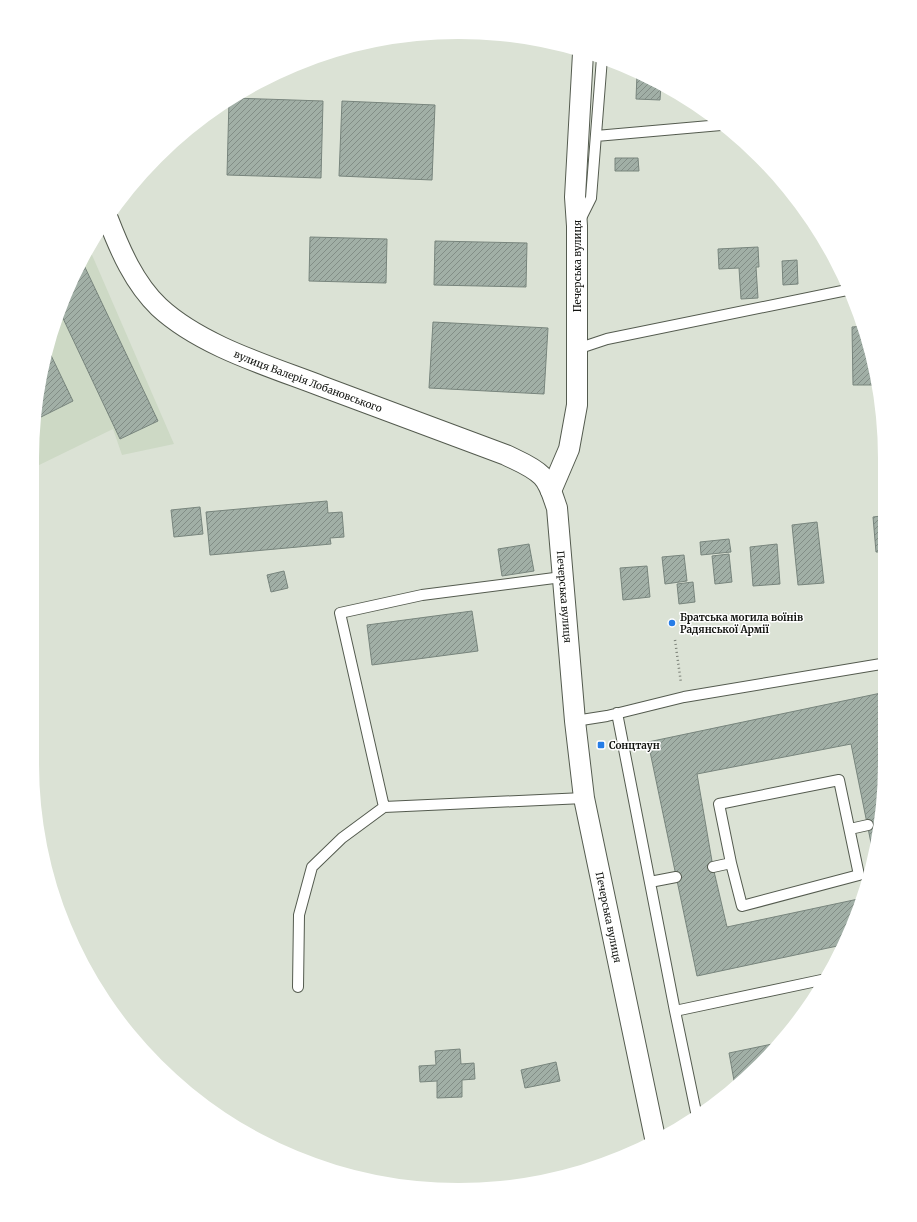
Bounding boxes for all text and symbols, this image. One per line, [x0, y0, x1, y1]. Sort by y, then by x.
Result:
street label: Печерська вулиця [571, 220, 584, 312]
street label: вулиця Валерія Лобановського [232, 347, 384, 415]
street label: Печерська вулиця [554, 550, 575, 644]
place label: Братська могила воїнів Радянської Армії [680, 611, 803, 636]
marker: Братська могила воїнів Радянської Армії [667, 618, 677, 628]
place label: Сонцтаун [609, 739, 660, 752]
marker: Сонцтаун [596, 740, 606, 750]
street label: Печерська вулиця [593, 871, 625, 964]

